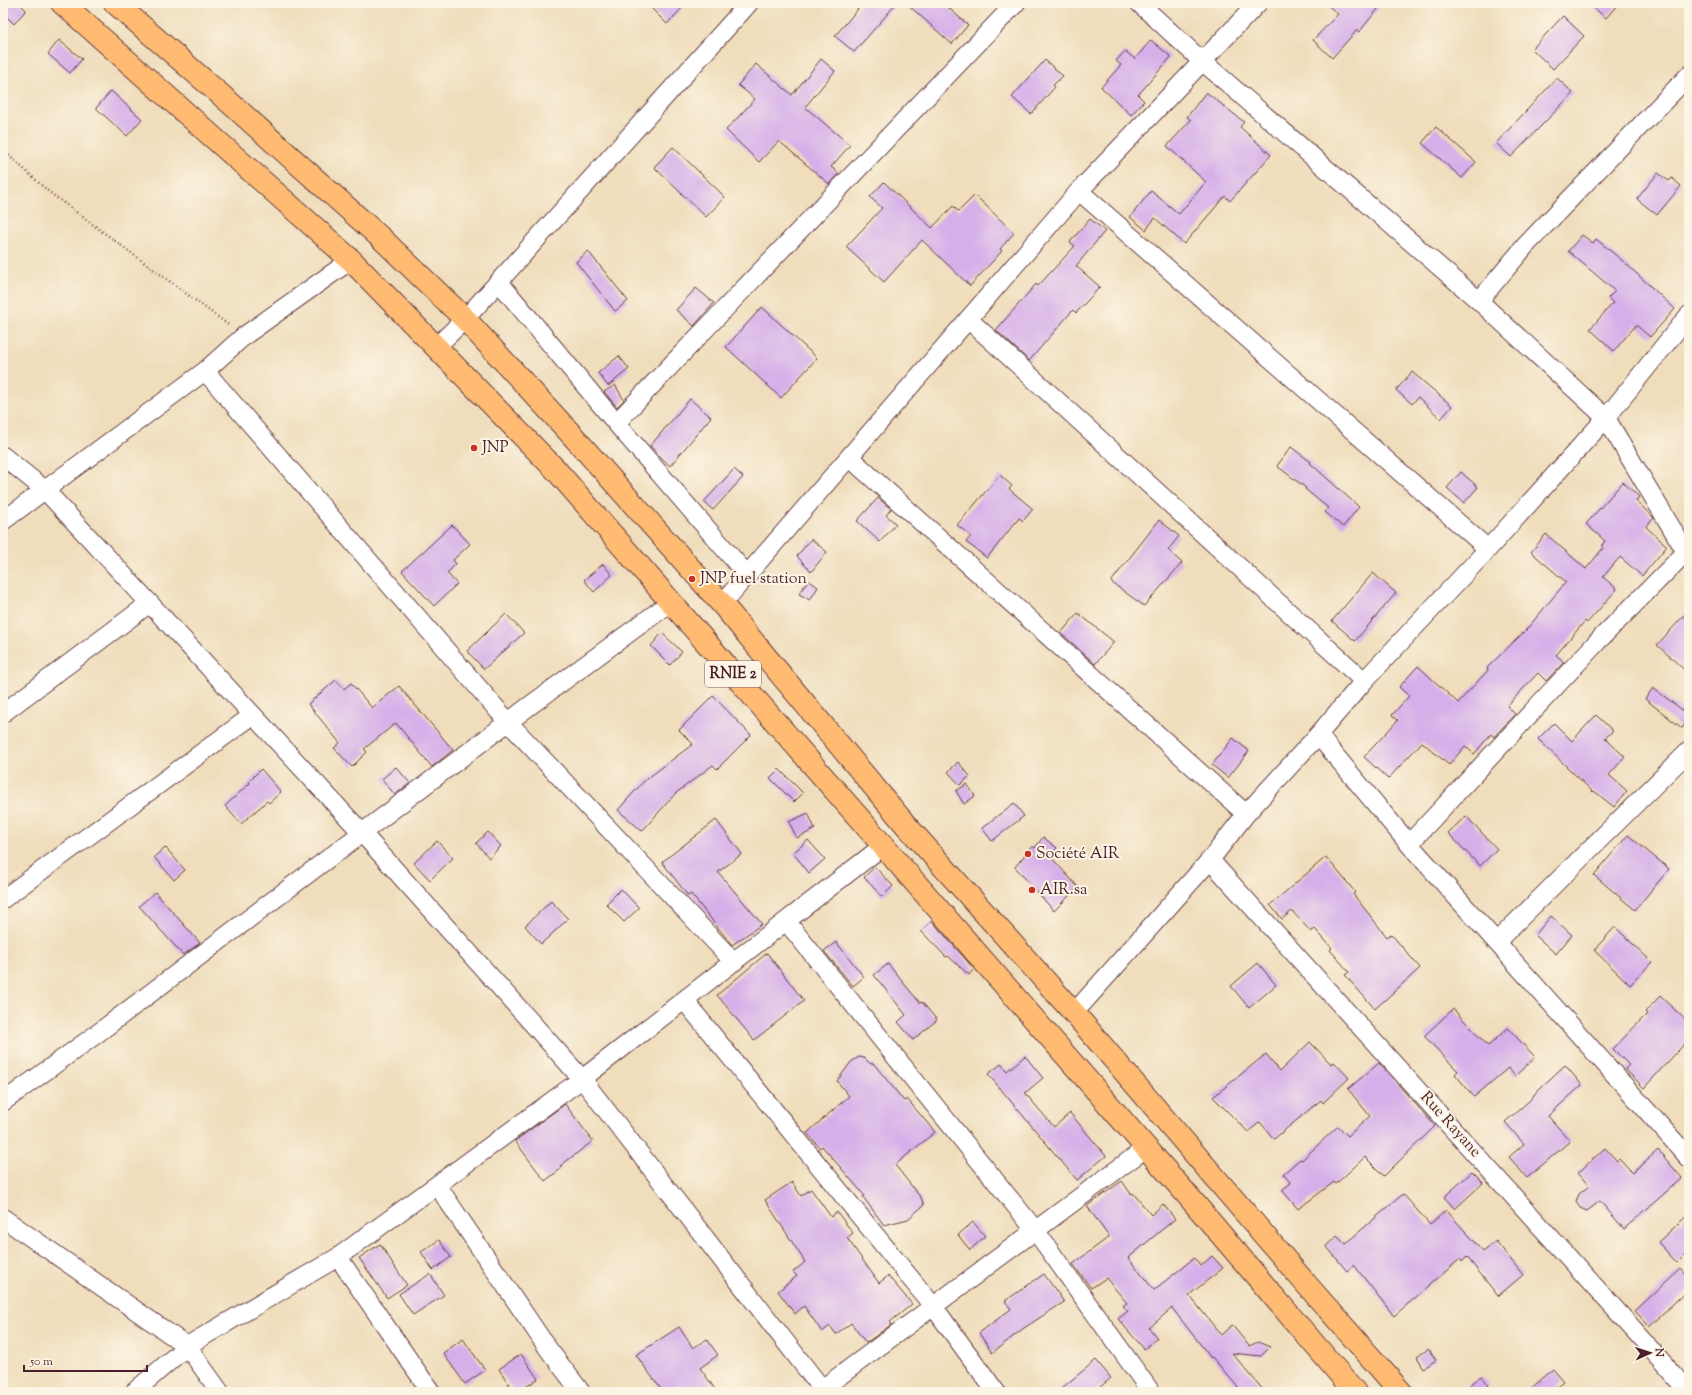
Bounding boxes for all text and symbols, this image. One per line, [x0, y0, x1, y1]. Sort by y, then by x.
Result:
place label: JNP [481, 437, 508, 460]
marker: JNP [469, 443, 479, 453]
place label: JNP fuel station [699, 568, 807, 591]
marker: JNP fuel station [687, 574, 697, 584]
road number: RNIE 2 [705, 661, 761, 687]
place label: Société AIR [1036, 843, 1120, 866]
marker: Société AIR [1023, 849, 1033, 859]
place label: AIR.sa [1040, 879, 1088, 902]
marker: AIR.sa [1027, 885, 1037, 895]
street label: Rue Rayane [1414, 1087, 1486, 1163]
north arrow [1630, 1333, 1670, 1373]
scale bar [24, 1347, 147, 1373]
text: N [1651, 1347, 1667, 1358]
text: 50 m [29, 1353, 53, 1371]

